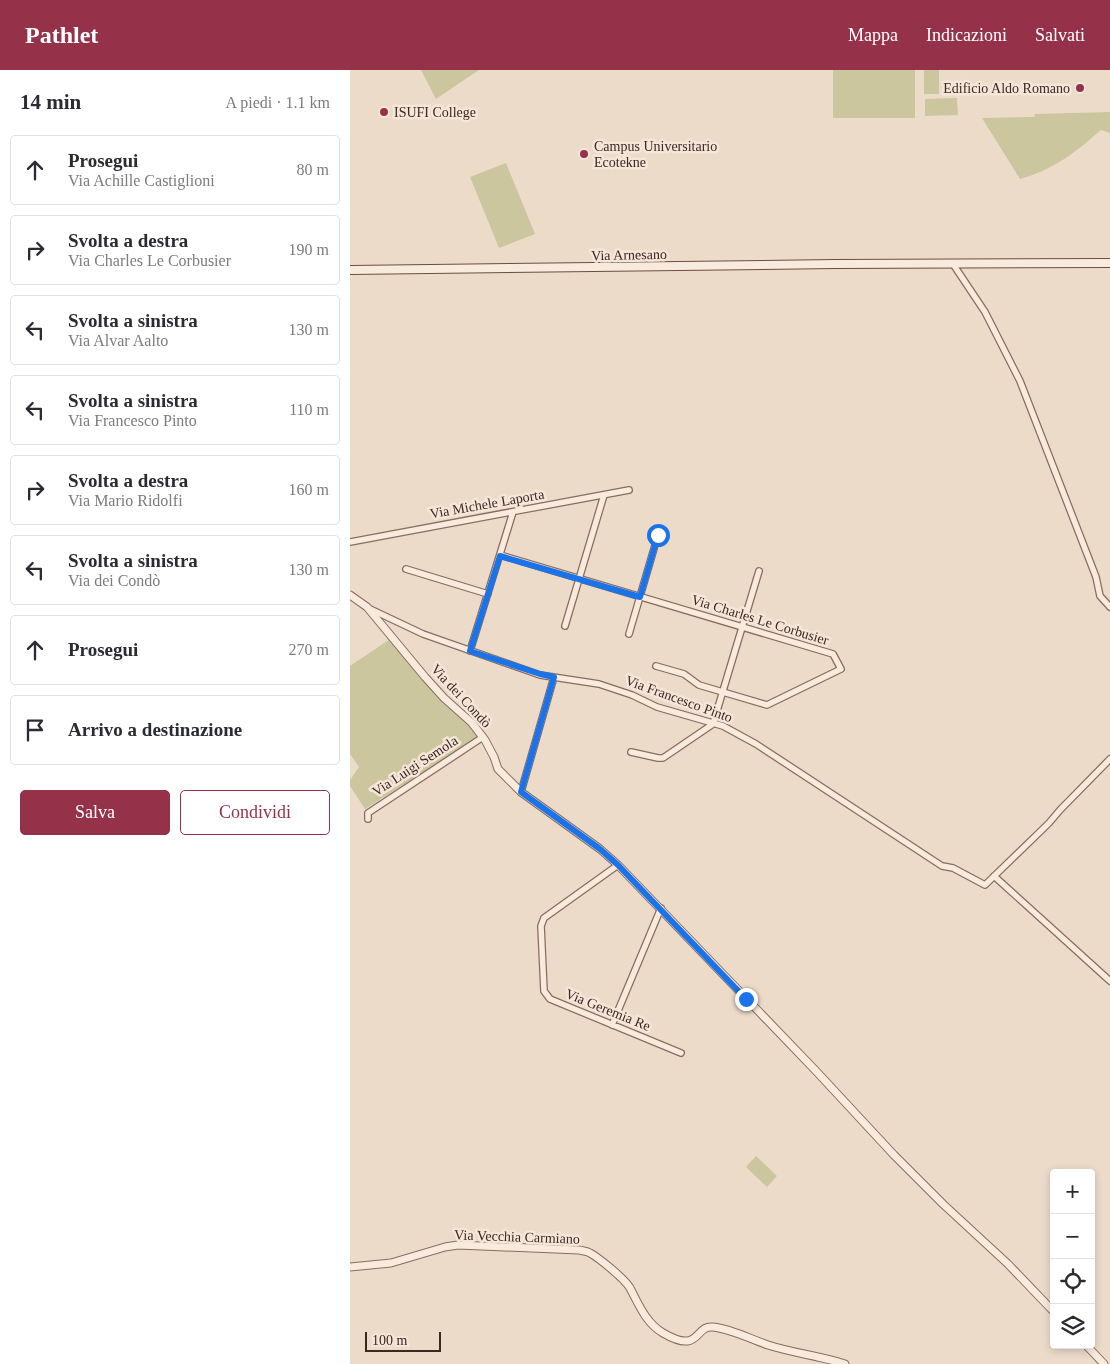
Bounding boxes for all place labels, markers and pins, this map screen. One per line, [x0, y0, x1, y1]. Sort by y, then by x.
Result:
place label: Edificio Aldo Romano [943, 81, 1070, 96]
marker: Edificio Aldo Romano [1074, 82, 1086, 94]
place label: ISUFI College [394, 105, 476, 120]
marker: ISUFI College [378, 106, 390, 118]
place label: Campus Universitario Ecotekne [594, 139, 717, 170]
marker: Campus Universitario Ecotekne [578, 148, 590, 160]

